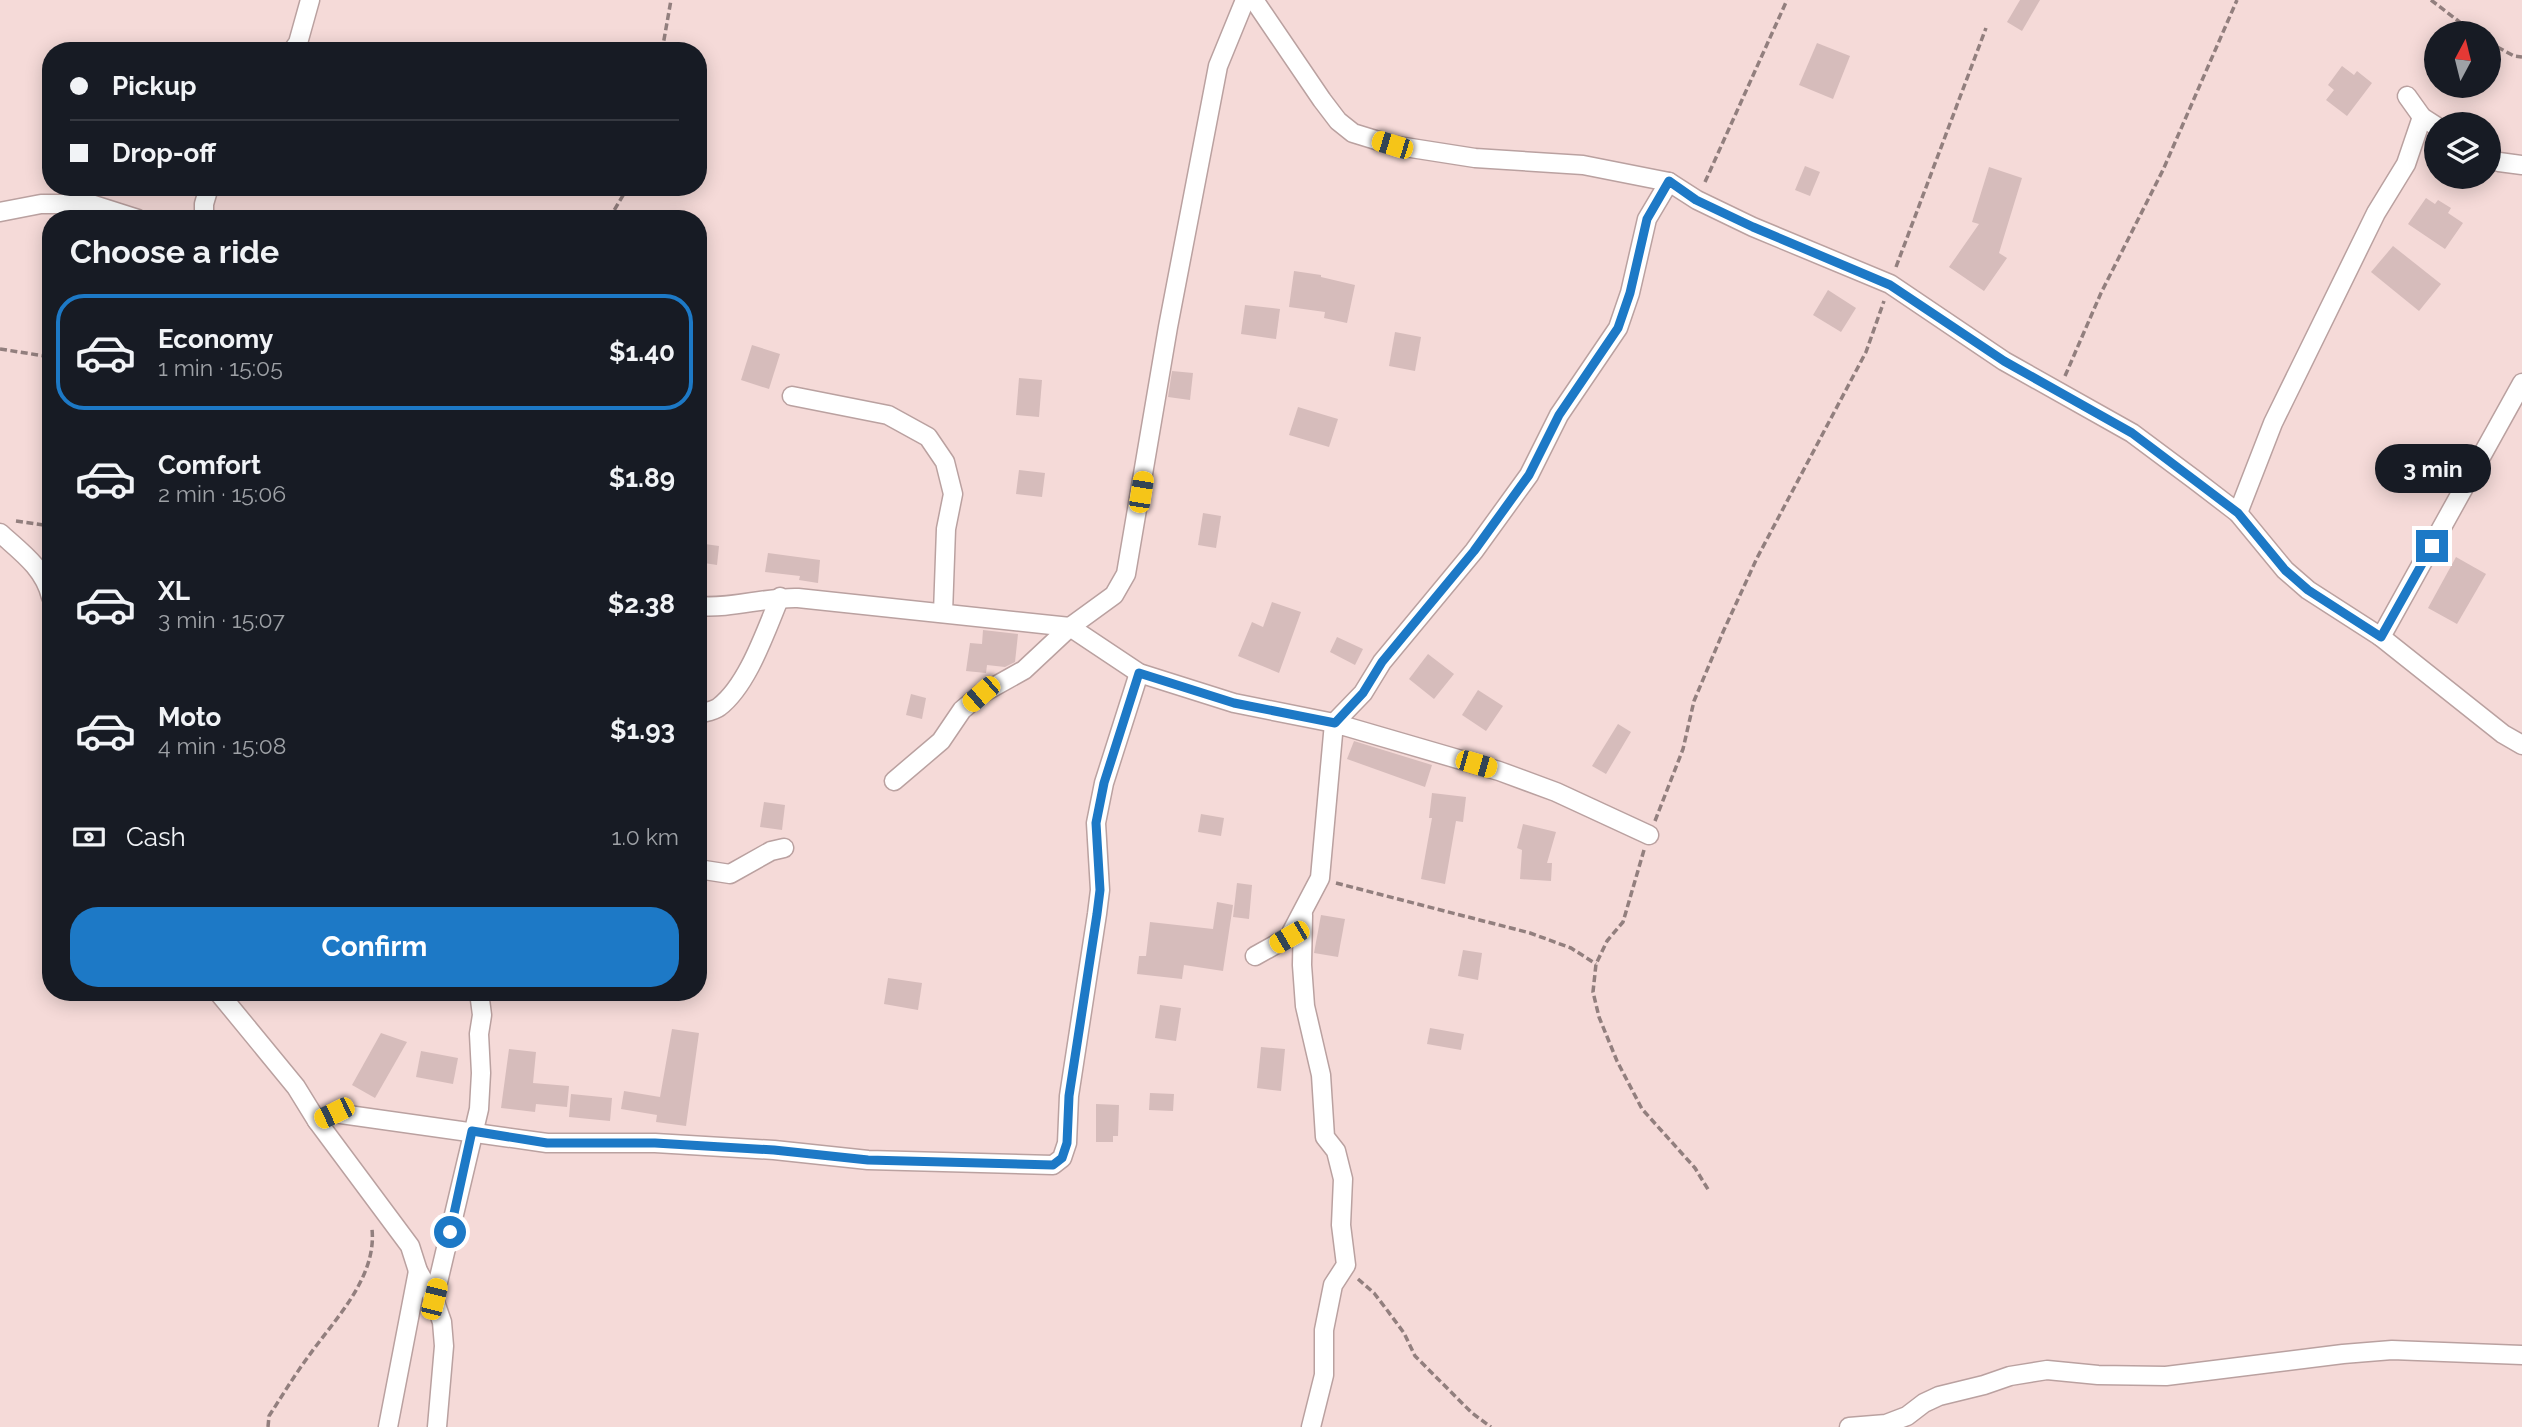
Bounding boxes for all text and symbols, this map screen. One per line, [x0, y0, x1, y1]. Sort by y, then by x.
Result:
north arrow [2424, 21, 2501, 98]
map controls [2424, 21, 2501, 189]
text: Pickup [112, 71, 197, 101]
button: layers [2424, 112, 2501, 189]
car [1369, 129, 1416, 161]
text: Drop-off [112, 138, 216, 168]
text: Choose a ride [70, 233, 279, 270]
icon: car [74, 321, 137, 384]
text: Economy [158, 324, 273, 354]
text: $1.40 [609, 337, 675, 367]
text: 1 min · 15:05 [158, 354, 283, 381]
callout: 3 min [2374, 444, 2490, 494]
icon: car [74, 447, 137, 510]
text: Comfort [158, 450, 261, 480]
text: 3 min [2403, 455, 2463, 482]
text: $1.89 [609, 463, 675, 493]
car [1128, 470, 1155, 514]
text: 2 min · 15:06 [158, 480, 286, 507]
route end [2416, 530, 2448, 562]
icon: car [74, 573, 137, 636]
text: XL [158, 576, 190, 606]
text: $2.38 [608, 589, 675, 619]
text: 3 min · 15:07 [158, 606, 285, 633]
car [959, 672, 1004, 716]
icon: car [74, 699, 137, 762]
text: Moto [158, 702, 221, 732]
text: $1.93 [610, 715, 675, 745]
text: 4 min · 15:08 [158, 732, 286, 759]
car [1453, 748, 1500, 780]
icon: cash [70, 818, 108, 856]
text: Cash [126, 822, 186, 852]
text: 1.0 km [612, 823, 679, 850]
button: Confirm [70, 907, 679, 987]
car [1266, 917, 1313, 957]
car [311, 1094, 358, 1132]
route start [434, 1216, 466, 1248]
car [419, 1276, 450, 1322]

